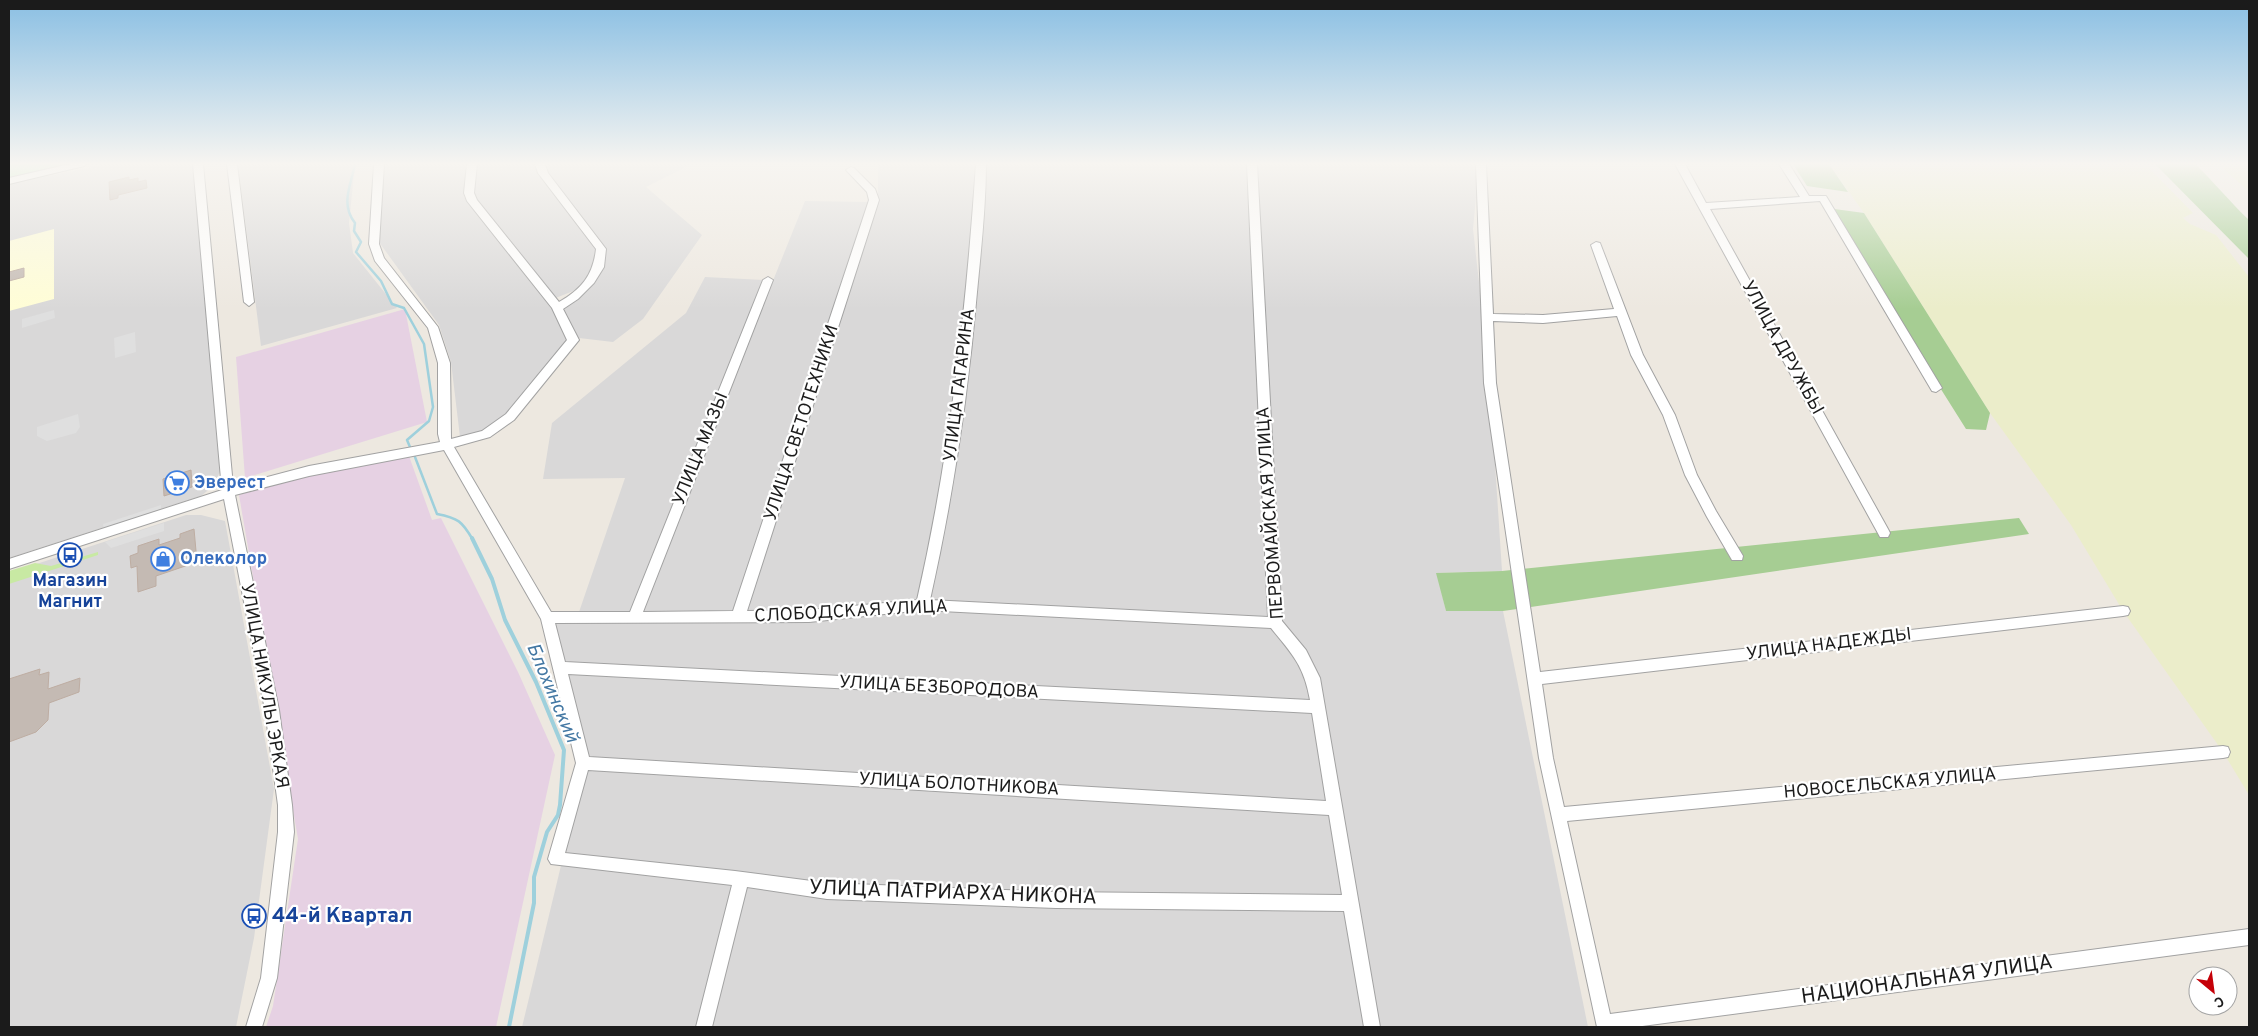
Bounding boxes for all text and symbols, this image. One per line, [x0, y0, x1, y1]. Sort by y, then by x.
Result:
street label: УЛИЦА ДРУЖБЫ [1736, 277, 1828, 419]
street label: УЛИЦА ГАГАРИНА [939, 307, 981, 463]
street label: УЛИЦА СВЕТОТЕХНИКИ [759, 322, 845, 524]
street label: УЛИЦА МАЗЫ [668, 389, 734, 509]
street label: ПЕРВОМАЙСКАЯ УЛИЦА [1250, 406, 1290, 620]
supermarket icon: Эверест [164, 470, 190, 496]
place label: Эверест [194, 472, 266, 495]
bus stop icon: Магазин Магнит [57, 542, 83, 568]
shop icon: Олеколор [150, 546, 176, 572]
place label: Олеколор [180, 548, 267, 571]
place label: Магазин Магнит [32, 570, 108, 614]
street label: УЛИЦА НИКУЛЫ ЭРКАЯ [235, 582, 293, 790]
street label: СЛОБОДСКАЯ УЛИЦА [754, 595, 948, 629]
street label: УЛИЦА НАДЕЖДЫ [1745, 623, 1913, 667]
water label: Блохинский [520, 640, 584, 747]
street label: УЛИЦА БЕЗБОРОДОВА [838, 671, 1040, 705]
street label: НОВОСЕЛЬСКАЯ УЛИЦА [1783, 763, 1997, 805]
street label: УЛИЦА БОЛОТНИКОВА [858, 768, 1060, 802]
street label: УЛИЦА ПАТРИАРХА НИКОНА [809, 874, 1097, 912]
bus stop icon: 44-й Квартал [241, 903, 267, 929]
place label: 44-й Квартал [272, 903, 413, 930]
street label: НАЦИОНАЛЬНАЯ УЛИЦА [1799, 949, 2055, 1011]
north arrow [2188, 966, 2238, 1016]
text: С [2210, 991, 2227, 1011]

